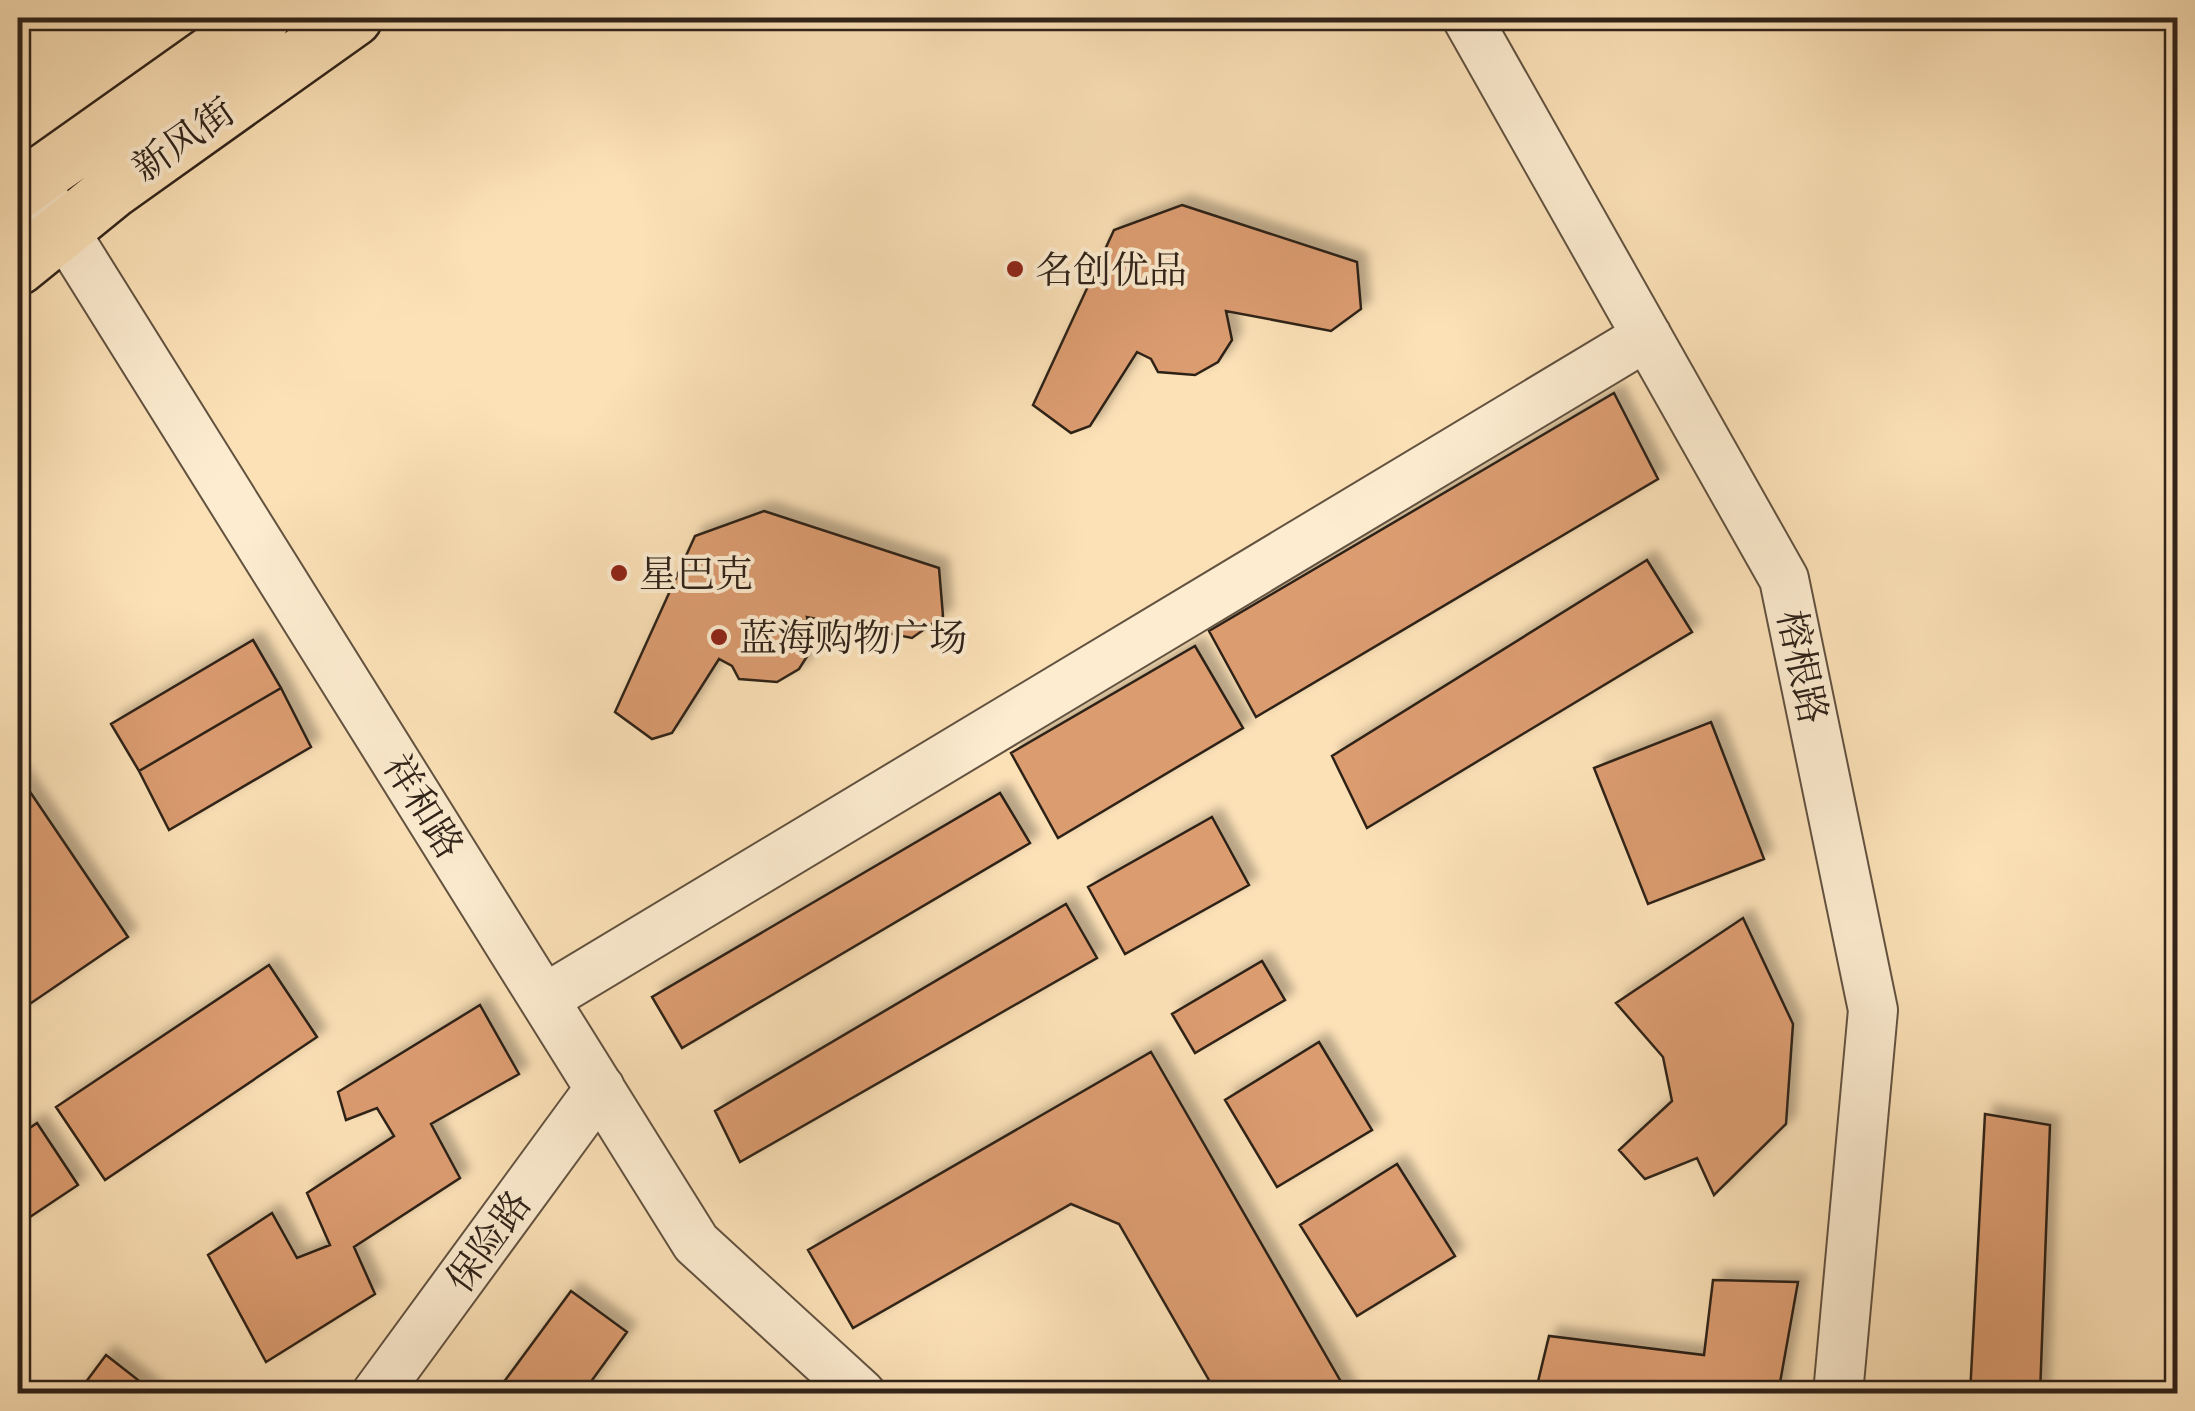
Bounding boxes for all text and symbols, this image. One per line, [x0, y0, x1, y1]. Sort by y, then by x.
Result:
street label: 新风街 [122, 86, 244, 192]
place label: 名创优品 [1035, 245, 1187, 294]
marker: 名创优品 [1004, 258, 1026, 280]
place label: 星巴克 [639, 549, 753, 598]
marker: 星巴克 [608, 562, 630, 584]
street label: 榕根路 [1767, 606, 1839, 728]
place label: 蓝海购物广场 [739, 613, 967, 662]
marker: 蓝海购物广场 [708, 626, 730, 648]
street label: 祥和路 [373, 745, 475, 867]
street label: 保险路 [435, 1180, 541, 1302]

